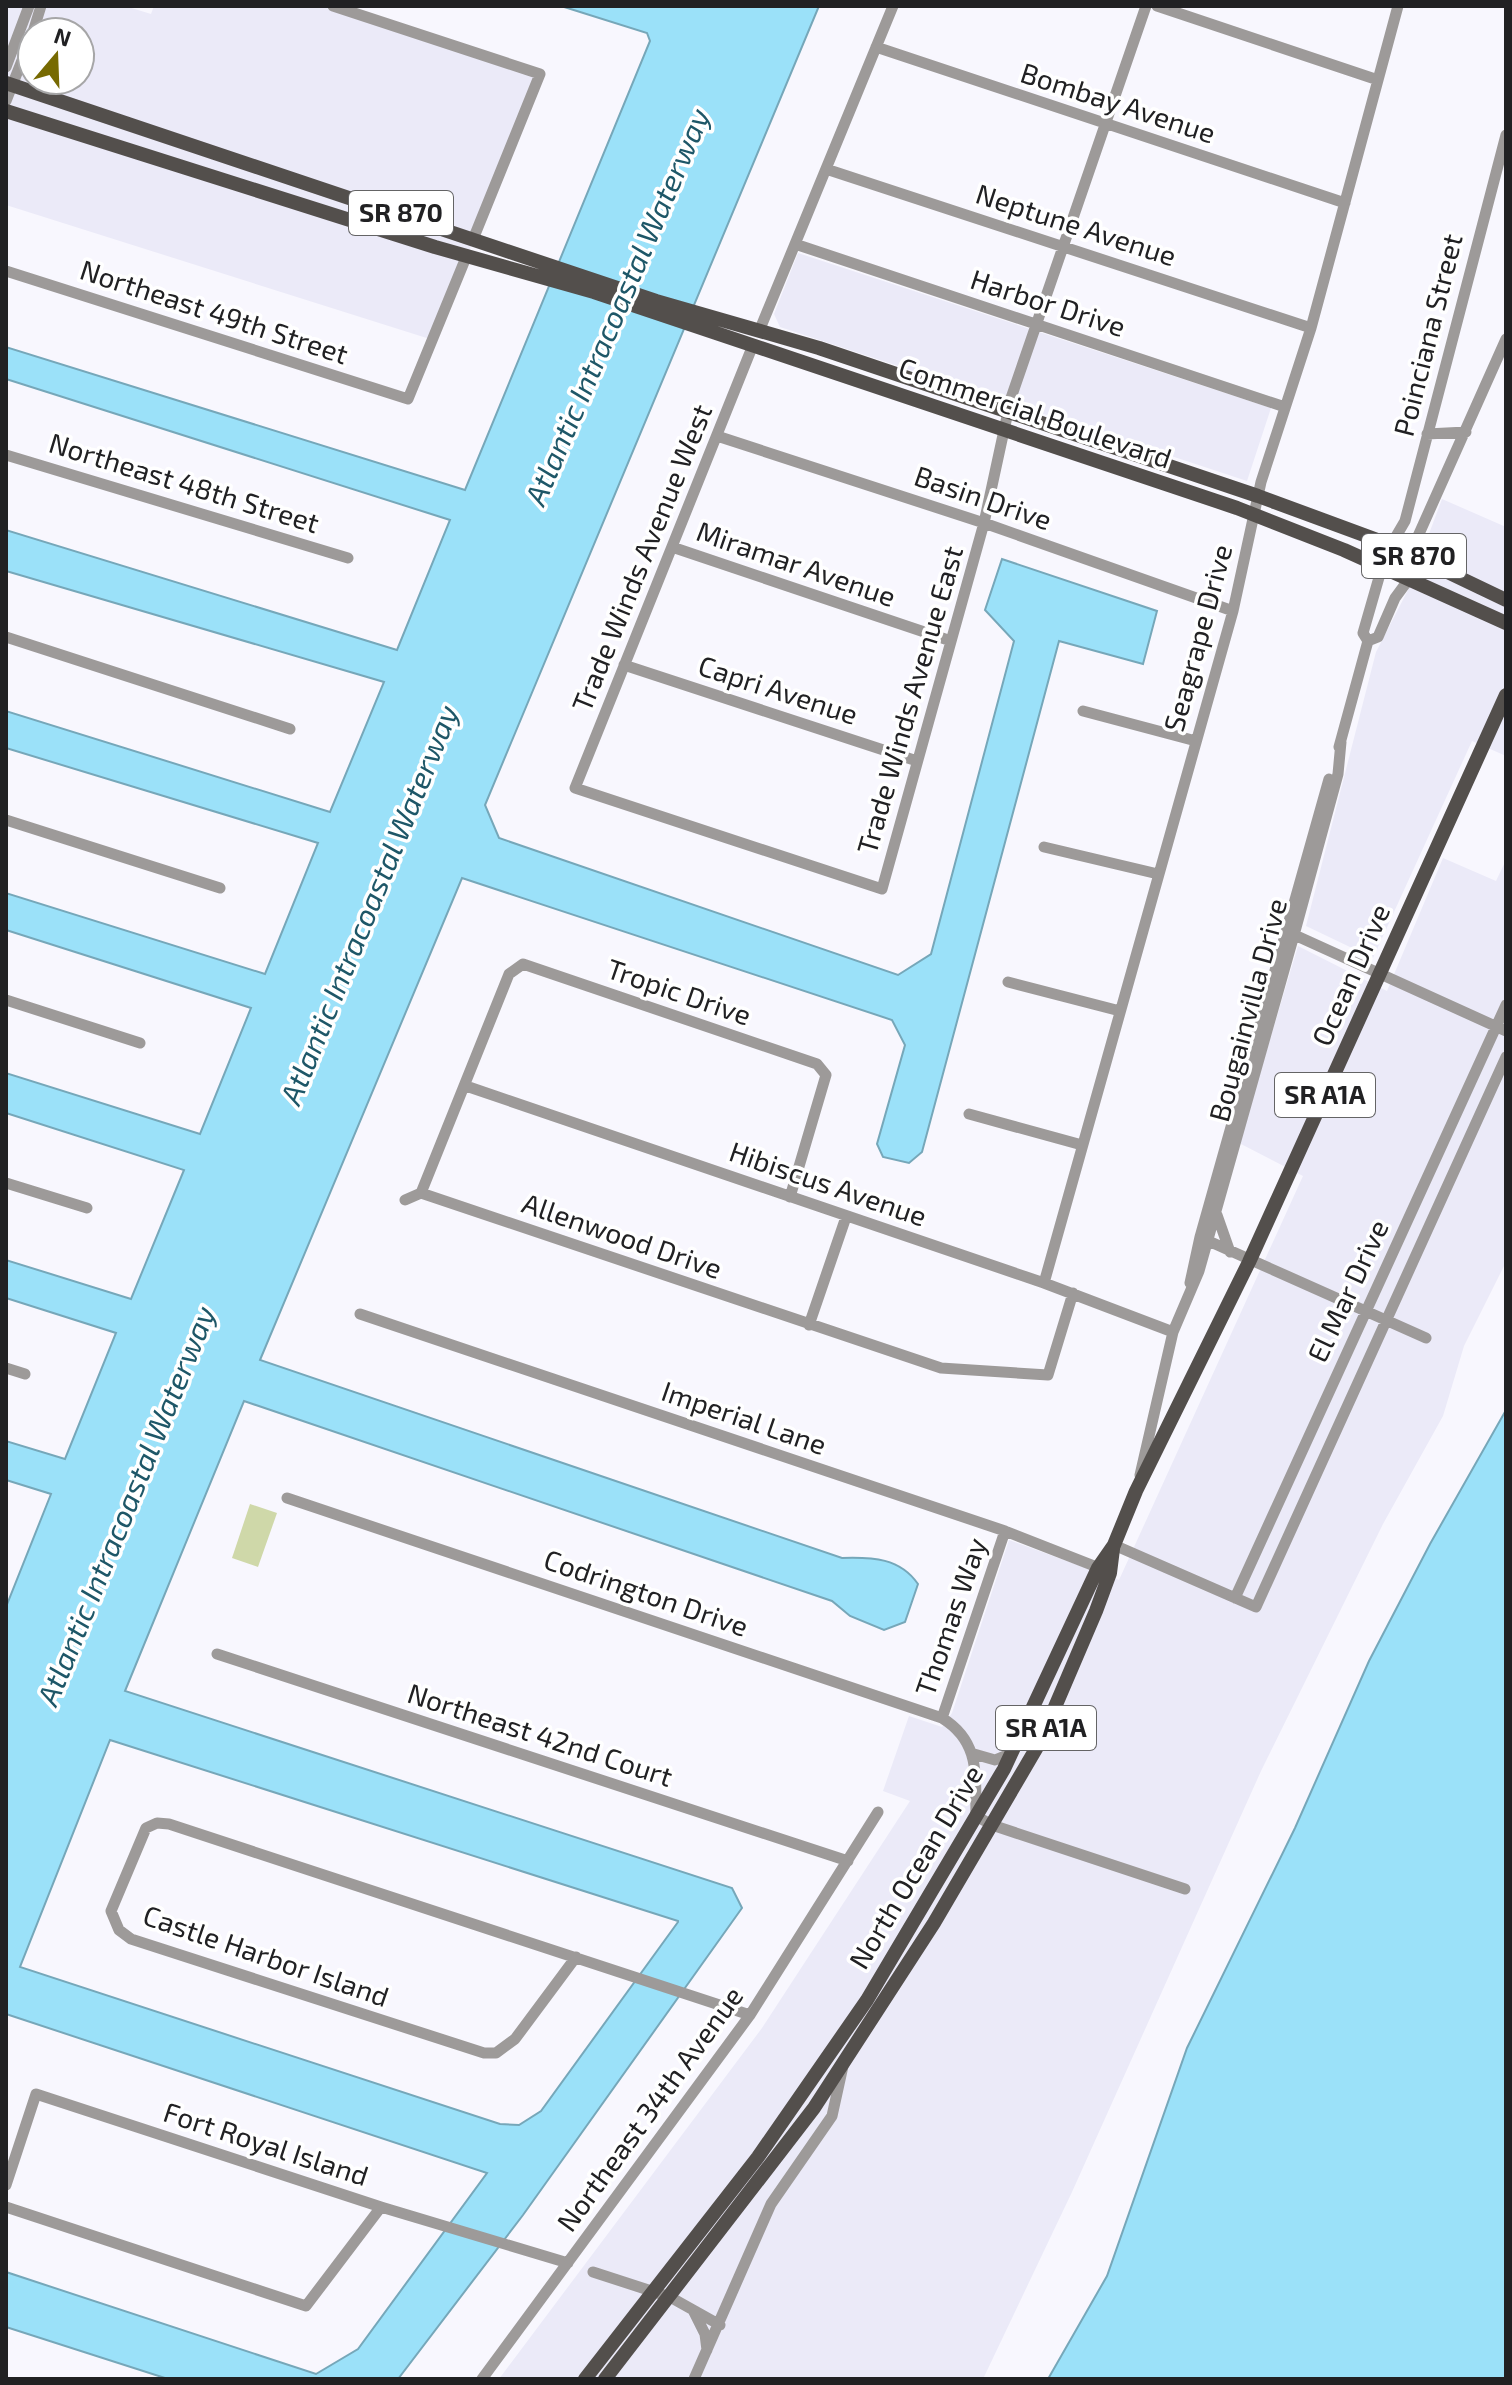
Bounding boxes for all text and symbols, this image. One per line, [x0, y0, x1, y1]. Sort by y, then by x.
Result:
north arrow [16, 16, 96, 96]
text: N [51, 21, 75, 51]
street label: Bombay Avenue [1017, 55, 1220, 150]
water label: Atlantic Intracoastal Waterway [516, 102, 717, 511]
street label: Neptune Avenue [972, 176, 1181, 272]
road number: SR 870 [349, 191, 453, 235]
street label: Poinciana Street [1385, 230, 1469, 439]
street label: Northeast 49th Street [76, 252, 353, 370]
street label: Harbor Drive [967, 261, 1130, 343]
street label: Commercial Boulevard [894, 349, 1176, 475]
street label: Trade Winds Avenue West [564, 399, 718, 716]
street label: Northeast 48th Street [45, 425, 323, 539]
street label: Basin Drive [910, 458, 1056, 536]
street label: Miramar Avenue [692, 513, 900, 613]
road number: SR 870 [1362, 534, 1466, 578]
street label: Seagrape Drive [1156, 540, 1238, 735]
street label: Trade Winds Avenue East [849, 542, 969, 858]
street label: Capri Avenue [695, 647, 862, 731]
water label: Atlantic Intracoastal Waterway [271, 699, 466, 1110]
street label: Bougainvilla Drive [1201, 894, 1293, 1125]
street label: Ocean Drive [1304, 898, 1396, 1051]
street label: Tropic Drive [603, 951, 756, 1032]
road number: SR A1A [1275, 1073, 1375, 1117]
street label: Hibiscus Avenue [725, 1133, 931, 1233]
street label: Allenwood Drive [518, 1185, 727, 1285]
street label: El Mar Drive [1299, 1214, 1395, 1367]
water label: Atlantic Intracoastal Waterway [28, 1300, 223, 1711]
street label: Imperial Lane [658, 1373, 831, 1461]
street label: Thomas Way [907, 1533, 993, 1700]
street label: Codrington Drive [540, 1541, 753, 1643]
street label: Northeast 42nd Court [404, 1675, 677, 1793]
road number: SR A1A [996, 1706, 1096, 1750]
street label: North Ocean Drive [841, 1758, 989, 1975]
street label: Castle Harbor Island [139, 1897, 394, 2013]
street label: Northeast 34th Avenue [549, 1979, 749, 2238]
street label: Fort Royal Island [160, 2094, 373, 2192]

